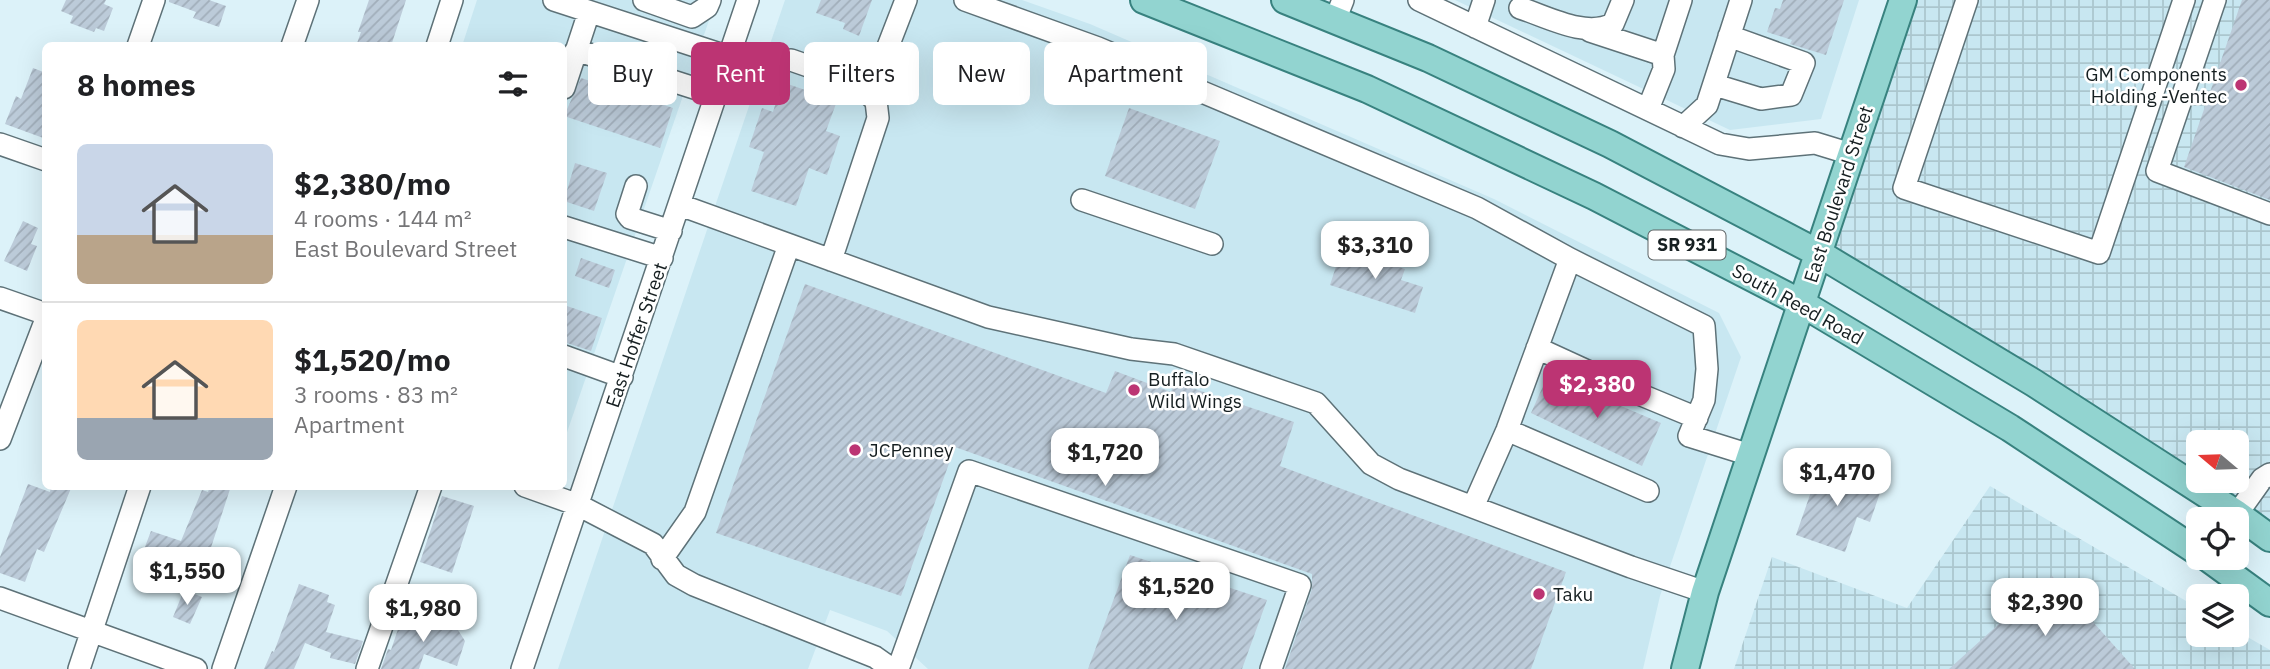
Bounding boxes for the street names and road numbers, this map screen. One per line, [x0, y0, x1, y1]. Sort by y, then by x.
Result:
street label: East Boulevard Street [1798, 103, 1878, 285]
road number: SR 931 [1648, 230, 1726, 260]
street label: South Reed Road [1728, 258, 1868, 350]
street label: East Hoffer Street [600, 259, 672, 411]

